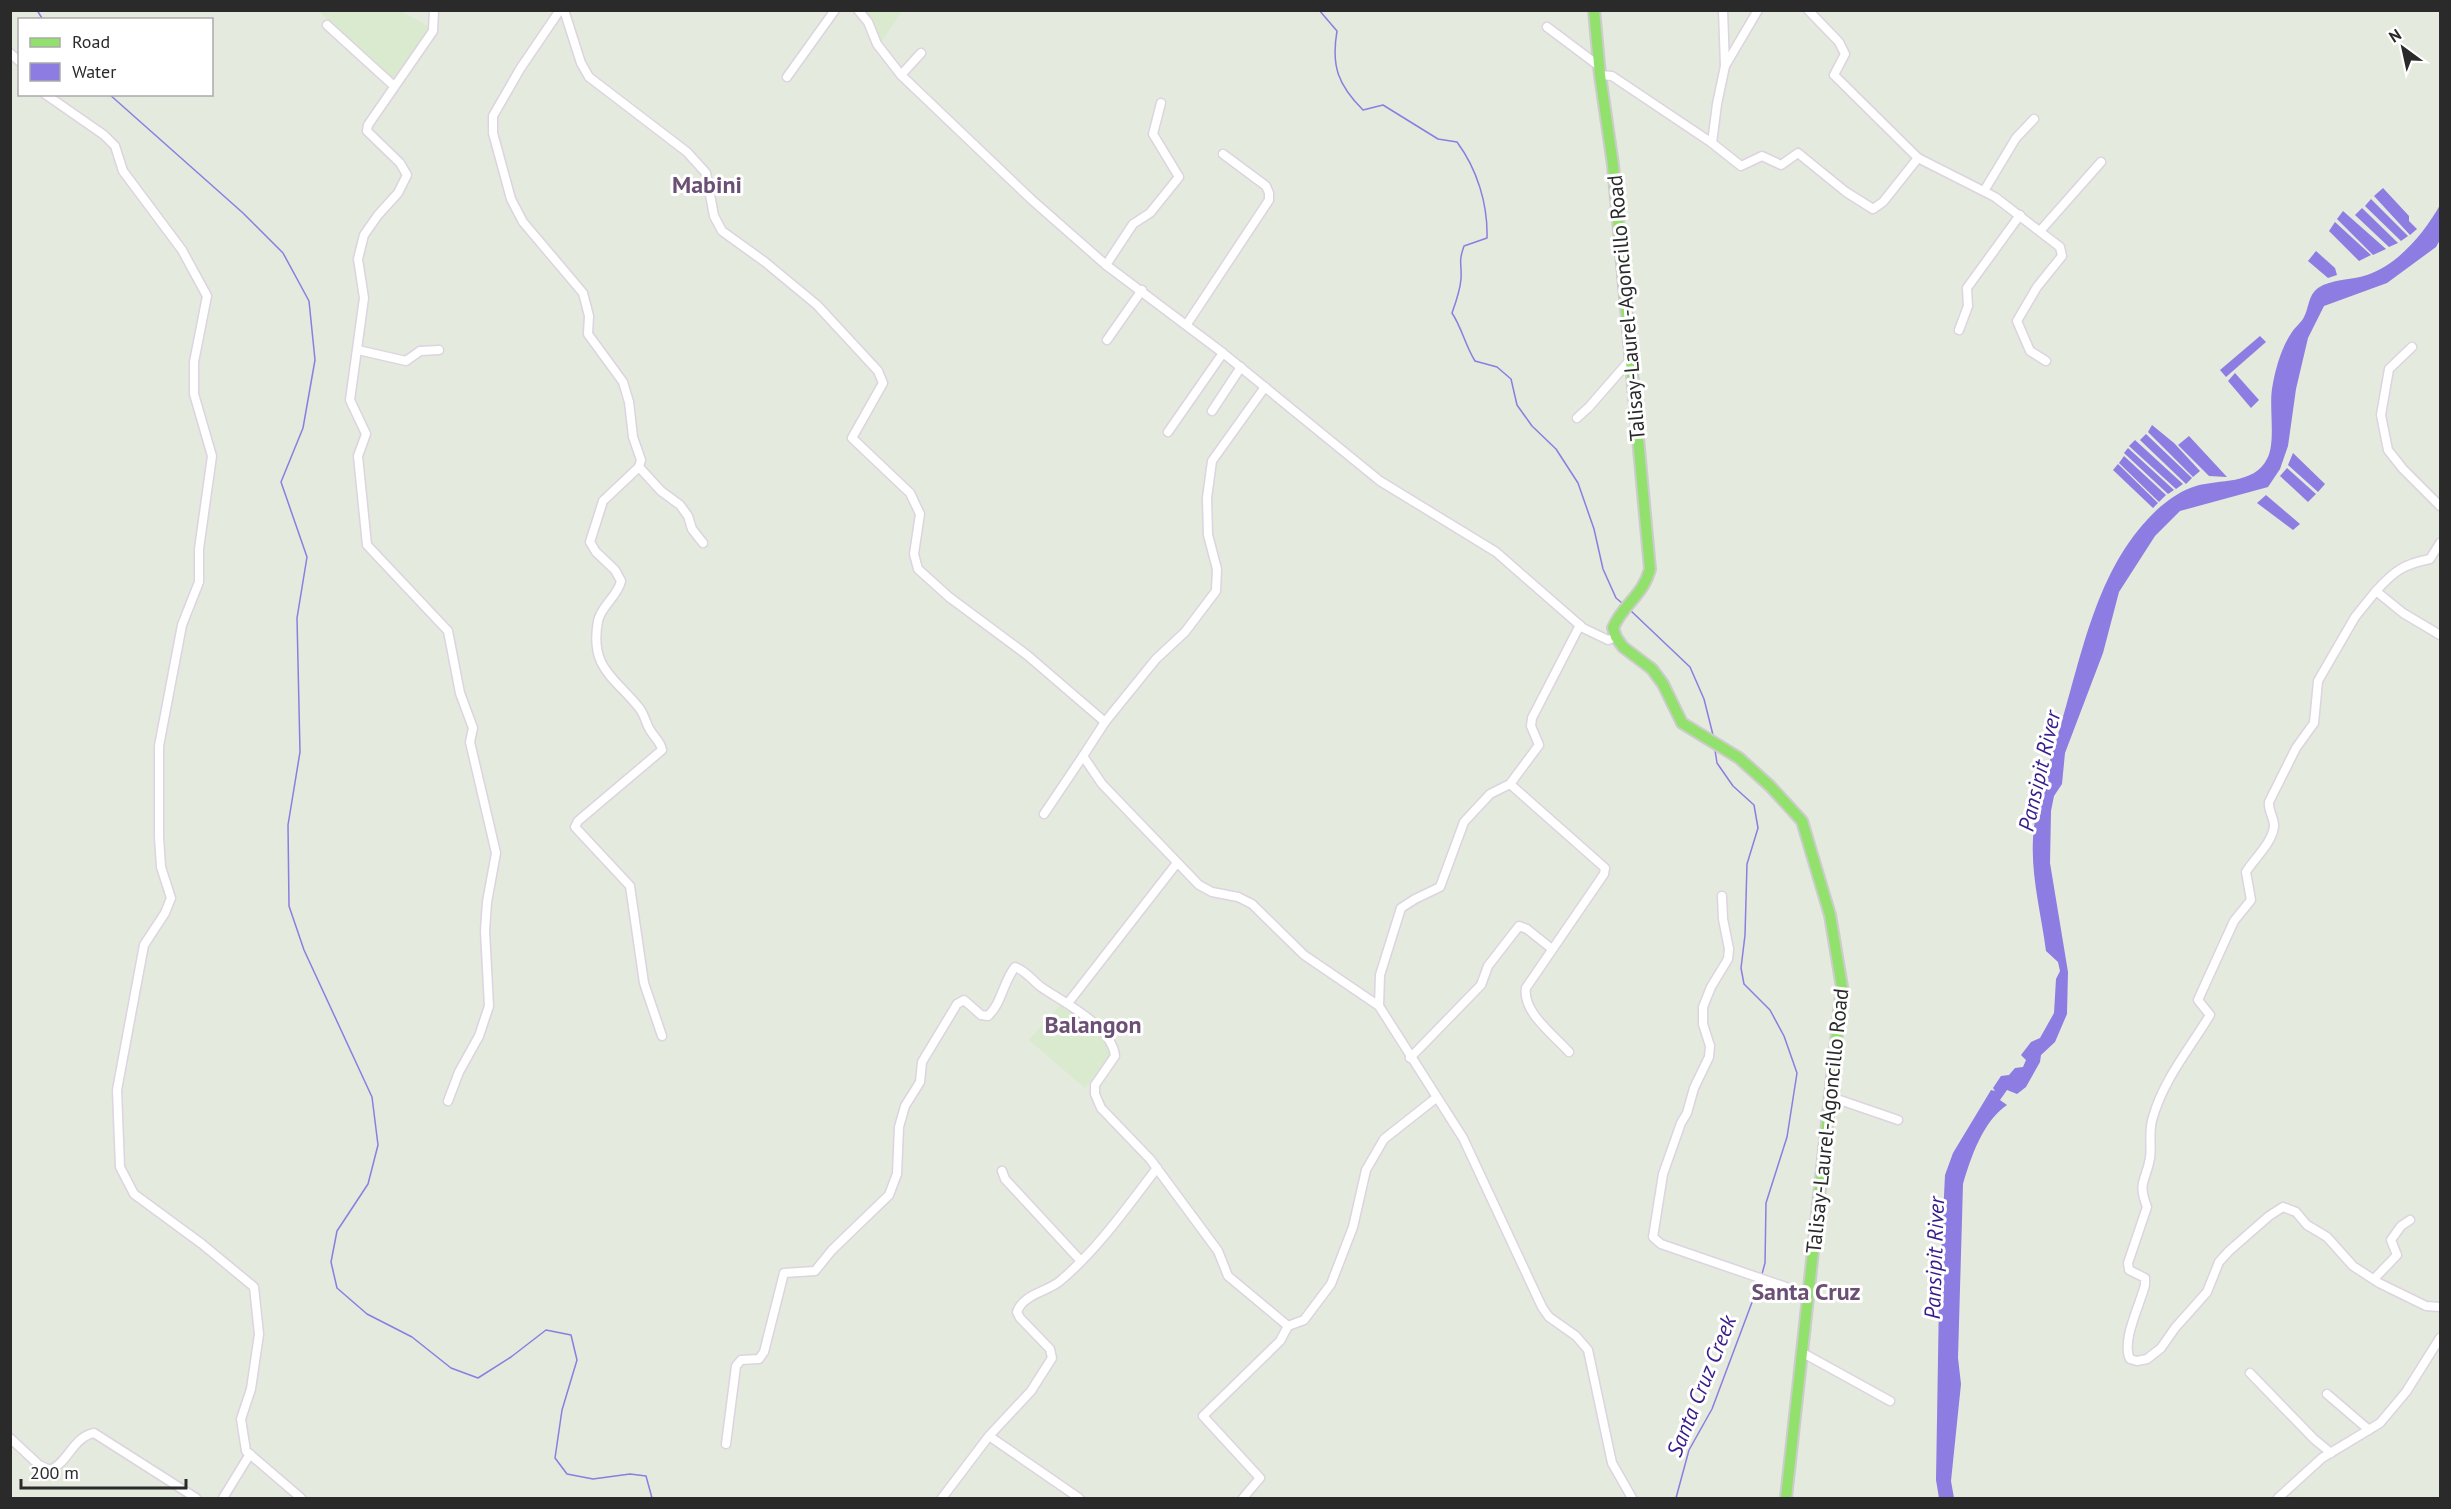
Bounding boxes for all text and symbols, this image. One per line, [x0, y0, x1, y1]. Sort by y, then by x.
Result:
legend [18, 18, 213, 96]
north arrow [2373, 18, 2433, 78]
text: N [2385, 24, 2405, 47]
text: Road [72, 30, 110, 53]
text: Water [72, 60, 116, 83]
district label: Mabini [672, 169, 742, 200]
street label: Talisay-Laurel-Agoncillo Road [1601, 174, 1651, 442]
water label: Pansipit River [2012, 706, 2067, 834]
street label: Talisay-Laurel-Agoncillo Road [1800, 987, 1854, 1255]
district label: Balangon [1045, 1009, 1141, 1040]
water label: Pansipit River [1918, 1194, 1950, 1320]
district label: Santa Cruz [1751, 1276, 1861, 1307]
water label: Santa Cruz Creek [1660, 1310, 1743, 1461]
scale bar [21, 1452, 186, 1490]
text: 200 m [30, 1461, 79, 1484]

